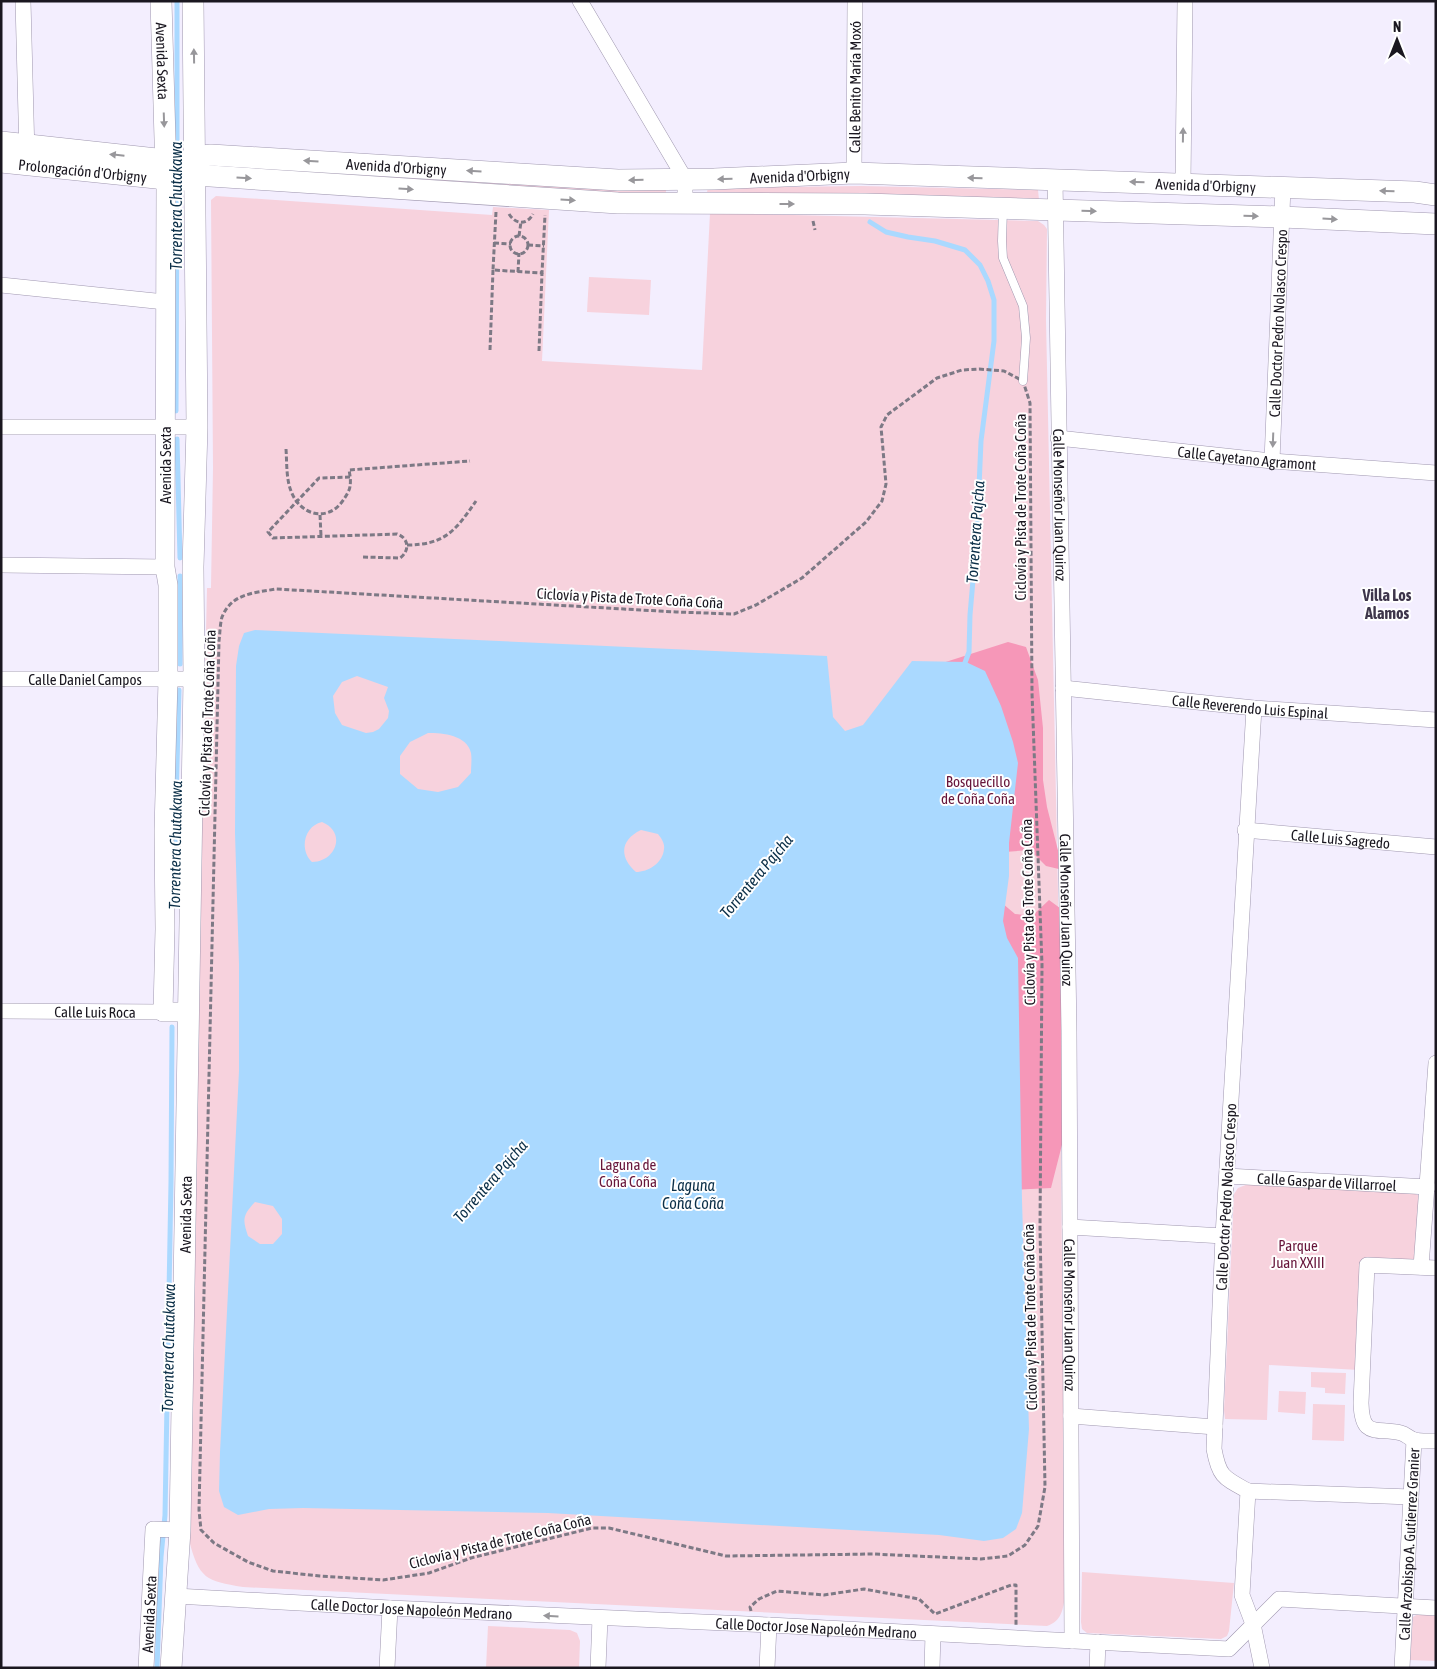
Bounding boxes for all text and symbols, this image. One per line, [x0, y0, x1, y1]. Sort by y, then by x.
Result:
north arrow [1372, 15, 1422, 65]
text: N [1393, 19, 1401, 35]
street label: Calle Benito María Moxó [846, 21, 863, 153]
street label: Avenida Sexta [153, 22, 172, 100]
one-way arrow [190, 48, 198, 64]
one-way arrow [161, 112, 169, 128]
one-way arrow [1179, 126, 1187, 142]
water label: Torrentera Chutakawa [167, 141, 185, 270]
one-way arrow [109, 151, 125, 159]
street label: Prolongación d'Orbigny [18, 155, 148, 185]
street label: Avenida d'Orbigny [346, 155, 447, 178]
one-way arrow [303, 157, 319, 165]
street label: Avenida d'Orbigny [749, 165, 850, 186]
one-way arrow [465, 167, 481, 175]
one-way arrow [967, 173, 983, 181]
one-way arrow [236, 174, 252, 182]
one-way arrow [717, 175, 733, 183]
street label: Avenida d'Orbigny [1155, 175, 1256, 195]
one-way arrow [628, 176, 644, 184]
one-way arrow [1129, 178, 1145, 186]
one-way arrow [399, 185, 415, 193]
one-way arrow [1379, 187, 1395, 195]
one-way arrow [561, 196, 577, 204]
one-way arrow [779, 200, 795, 208]
one-way arrow [1081, 208, 1097, 216]
one-way arrow [1244, 212, 1260, 220]
one-way arrow [1323, 215, 1339, 223]
street label: Calle Doctor Pedro Nolasco Crespo [1265, 229, 1290, 417]
street label: Ciclovía y Pista de Trote Coña Coña [1012, 414, 1029, 600]
street label: Avenida Sexta [157, 426, 174, 504]
street label: Calle Monseñor Juan Quiroz [1051, 429, 1070, 582]
one-way arrow [1268, 432, 1276, 448]
street label: Calle Cayetano Agramont [1177, 442, 1317, 473]
water label: Torrentera Pajcha [962, 479, 989, 584]
street label: Ciclovía y Pista de Trote Coña Coña [536, 585, 724, 611]
district label: Villa Los Alamos [1362, 586, 1412, 622]
street label: Ciclovía y Pista de Trote Coña Coña [195, 629, 219, 817]
street label: Calle Daniel Campos [28, 671, 142, 688]
street label: Calle Reverendo Luis Espinal [1171, 691, 1329, 721]
park label: Bosquecillo de Coña Coña [941, 773, 1015, 807]
water label: Torrentera Chutakawa [165, 780, 185, 910]
street label: Ciclovía y Pista de Trote Coña Coña [1018, 818, 1038, 1006]
street label: Calle Luis Sagredo [1290, 826, 1391, 851]
water label: Torrentera Pajcha [716, 830, 797, 922]
street label: Calle Monseñor Juan Quiroz [1057, 834, 1077, 987]
street label: Calle Luis Roca [54, 1003, 136, 1020]
street label: Calle Doctor Pedro Nolasco Crespo [1213, 1103, 1239, 1291]
water label: Torrentera Pajcha [449, 1136, 532, 1226]
park label: Laguna de Coña Coña [599, 1156, 657, 1190]
street label: Calle Gaspar de Villarroel [1257, 1169, 1397, 1194]
street label: Avenida Sexta [176, 1175, 194, 1253]
water label: Laguna Coña Coña [662, 1176, 725, 1212]
street label: Ciclovía y Pista de Trote Coña Coña [1020, 1223, 1040, 1411]
park label: Parque Juan XXIII [1271, 1237, 1325, 1271]
street label: Calle Monseñor Juan Quiroz [1062, 1239, 1079, 1392]
water label: Torrentera Chutakawa [158, 1283, 178, 1413]
street label: Calle Arzobispo A. Gutierrez Granier [1395, 1447, 1422, 1641]
street label: Ciclovía y Pista de Trote Coña Coña [407, 1510, 593, 1572]
street label: Avenida Sexta [138, 1575, 159, 1653]
street label: Calle Doctor Jose Napoleón Medrano [310, 1595, 513, 1622]
one-way arrow [543, 1611, 559, 1619]
street label: Calle Doctor Jose Napoleón Medrano [715, 1614, 917, 1641]

